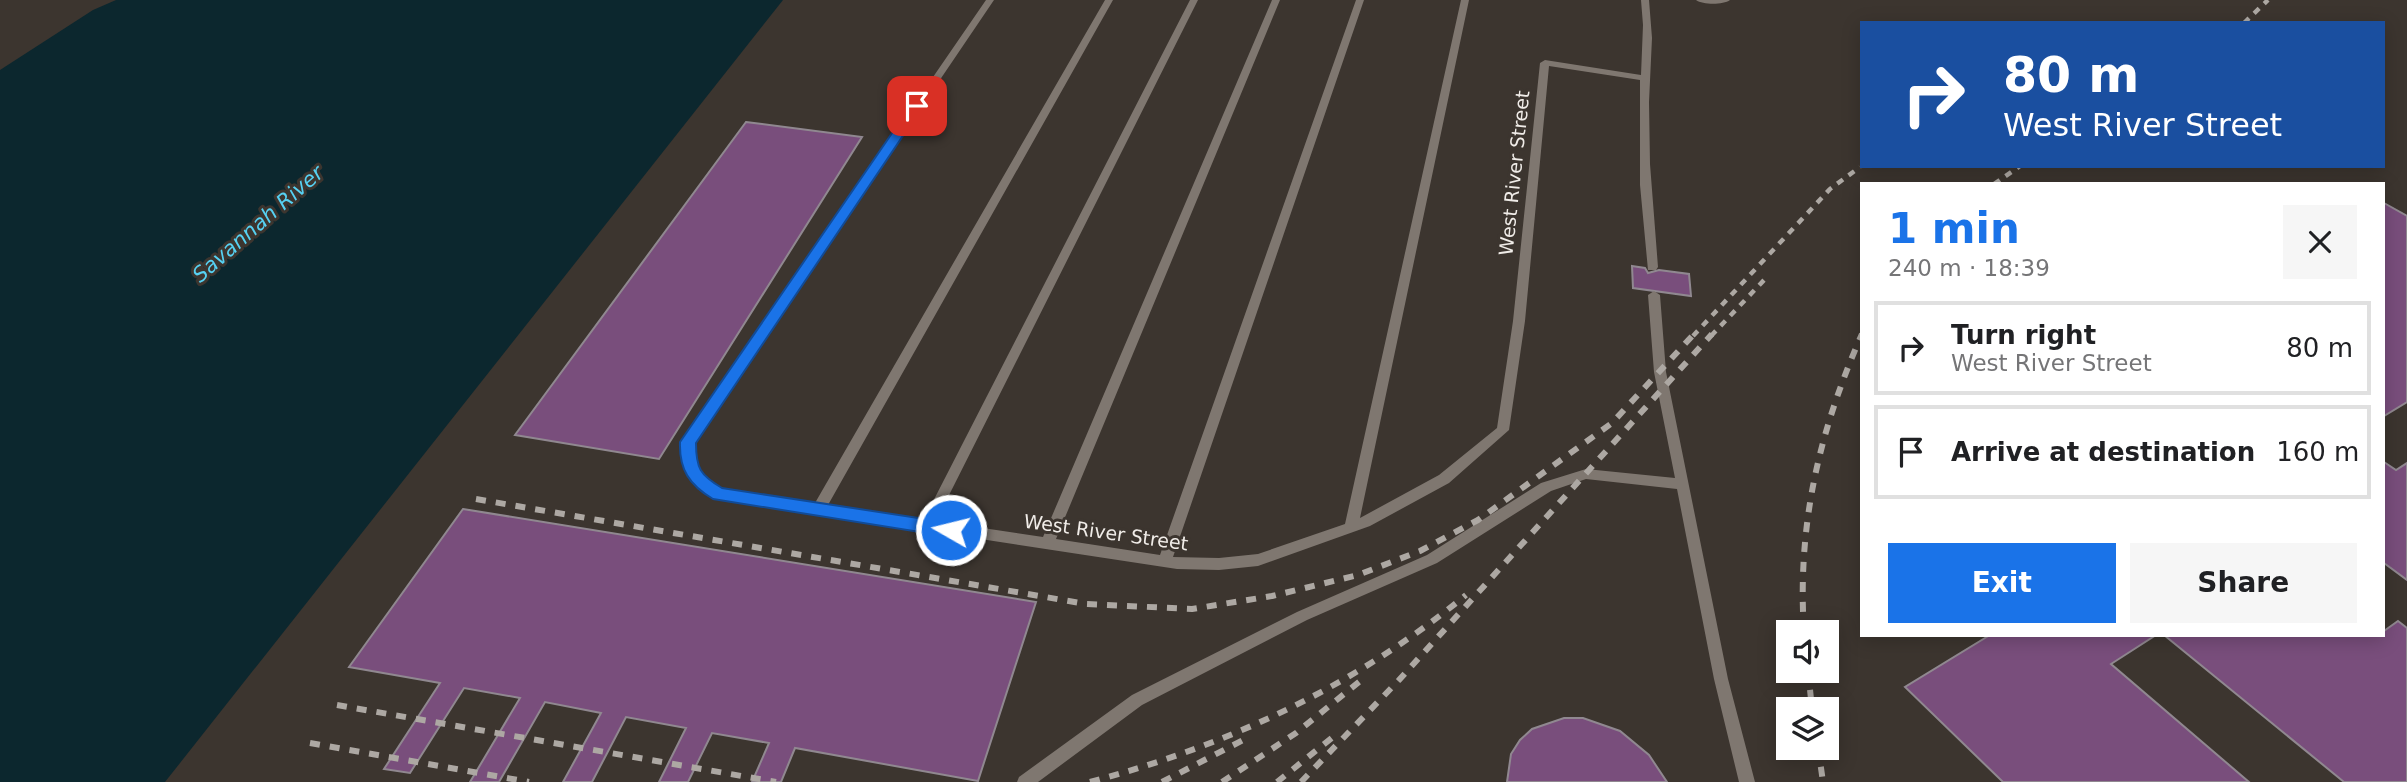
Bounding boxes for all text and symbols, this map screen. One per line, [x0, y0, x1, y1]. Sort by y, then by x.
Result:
text: 80 m [2003, 47, 2139, 104]
icon: right [1888, 49, 1979, 140]
pin [887, 76, 947, 136]
icon: arrive [898, 87, 936, 125]
street label: West River Street [1494, 89, 1534, 257]
text: West River Street [2003, 106, 2282, 144]
water label: Savannah River [188, 160, 329, 287]
text: 1 min [1888, 204, 2020, 253]
button: close [2283, 205, 2357, 279]
text: 240 m · 18:39 [1888, 255, 2050, 281]
text: Turn right [1951, 320, 2096, 350]
icon: right [1892, 329, 1930, 367]
text: 80 m [2286, 333, 2353, 363]
text: West River Street [1951, 350, 2152, 376]
icon: arrive [1892, 433, 1930, 471]
text: Arrive at destination [1951, 437, 2255, 467]
text: 160 m [2276, 437, 2359, 467]
position arrow [914, 493, 988, 567]
street label: West River Street [1022, 510, 1190, 554]
button: Exit [1888, 543, 2116, 623]
button: Share [2130, 543, 2357, 623]
map controls [1776, 620, 1839, 760]
button: sound [1776, 620, 1839, 683]
button: layers [1776, 697, 1839, 760]

